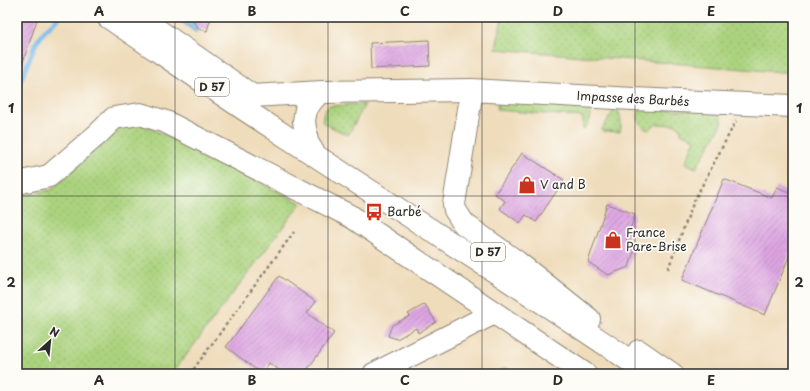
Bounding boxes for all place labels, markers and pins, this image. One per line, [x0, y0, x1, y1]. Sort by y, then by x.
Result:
shop icon: V and B [517, 175, 537, 195]
place label: V and B [540, 175, 586, 193]
bus stop icon: Barbé [364, 202, 384, 222]
place label: Barbé [387, 202, 422, 220]
place label: France Pare-Brise [626, 223, 687, 255]
shop icon: France Pare-Brise [603, 230, 623, 250]

